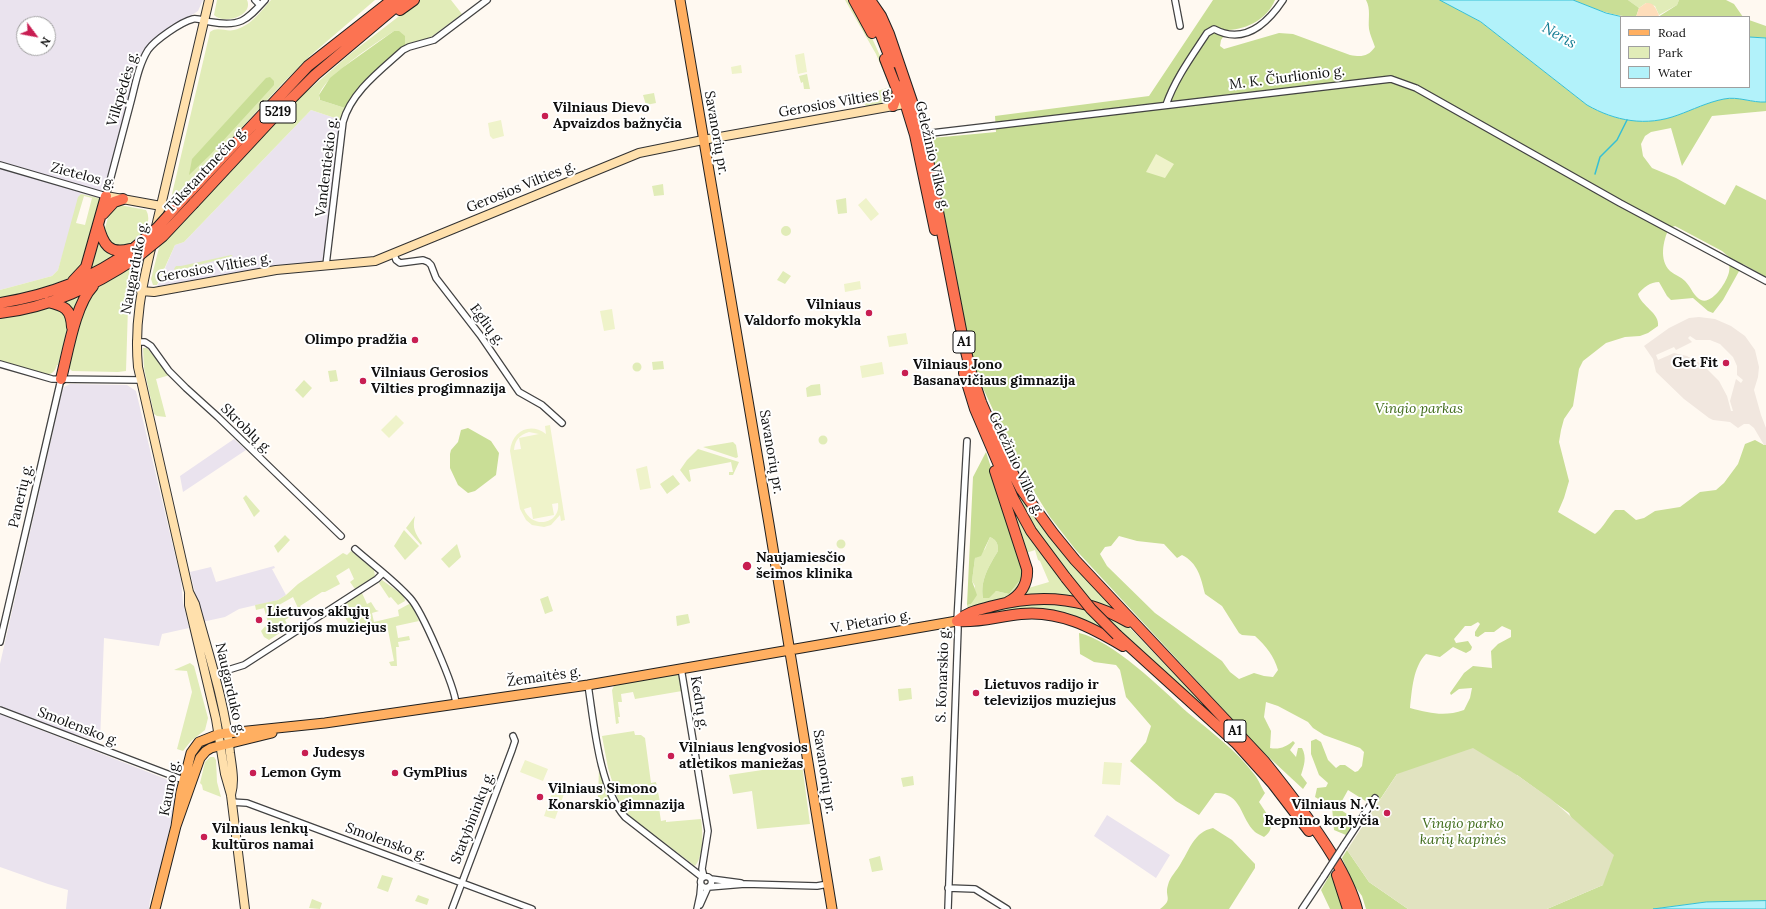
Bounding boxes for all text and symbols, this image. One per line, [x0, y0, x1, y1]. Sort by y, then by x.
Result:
north arrow [16, 16, 56, 56]
legend [1620, 16, 1750, 88]
water label: Neris [1539, 19, 1579, 53]
text: Road [1658, 25, 1686, 40]
text: N [37, 35, 54, 49]
text: Park [1658, 45, 1683, 60]
street label: Vilkpėdės g. [104, 50, 142, 128]
street label: M. K. Čiurlionio g. [1228, 63, 1346, 93]
text: Water [1658, 65, 1692, 80]
street label: Gerosios Vilties g. [777, 85, 895, 121]
street label: Savanorių pr. [700, 90, 732, 176]
street label: Geležinio Vilko g. [911, 99, 953, 213]
place label: Vilniaus Dievo Apvaizdos bažnyčia [553, 100, 682, 132]
road number: 5219 [260, 101, 296, 123]
marker: Vilniaus Dievo Apvaizdos bažnyčia [540, 111, 550, 121]
street label: Vandentiekio g. [313, 116, 341, 218]
street label: Tūkstantmečio g. [162, 123, 250, 217]
street label: Gerosios Vilties g. [464, 157, 578, 217]
street label: Zietelos g. [49, 159, 117, 193]
street label: Naugarduko g. [118, 220, 152, 316]
street label: Gerosios Vilties g. [155, 250, 273, 286]
place label: Vilniaus Valdorfo mokykla [744, 297, 861, 330]
street label: Eglių g. [466, 301, 508, 349]
marker: Vilniaus Valdorfo mokykla [864, 308, 874, 318]
road number: A1 [953, 331, 975, 353]
place label: Olimpo pradžia [305, 332, 407, 348]
marker: Olimpo pradžia [410, 335, 420, 345]
place label: Get Fit [1672, 355, 1718, 371]
place label: Vilniaus Jono Basanavičiaus gimnazija [913, 357, 1075, 390]
marker: Get Fit [1721, 358, 1731, 368]
place label: Vilniaus Gerosios Vilties progimnazija [371, 365, 506, 398]
marker: Vilniaus Jono Basanavičiaus gimnazija [900, 368, 910, 378]
marker: Vilniaus Gerosios Vilties progimnazija [358, 376, 368, 386]
street label: Skroblų g. [217, 400, 275, 458]
park label: Vingio parkas [1375, 401, 1463, 417]
street label: Savanorių pr. [755, 409, 787, 495]
street label: Geležinio Vilko g. [985, 410, 1047, 518]
street label: Panerių g. [6, 462, 36, 530]
place label: Naujamiesčio šeimos klinika [756, 550, 853, 582]
marker: Naujamiesčio šeimos klinika [741, 560, 753, 572]
place label: Lietuvos aklųjų istorijos muziejus [267, 604, 386, 636]
street label: V. Pietario g. [830, 607, 912, 637]
marker: Lietuvos aklųjų istorijos muziejus [254, 615, 264, 625]
street label: S. Konarskio g. [933, 627, 953, 723]
street label: Naugarduko g. [211, 641, 249, 737]
street label: Žemaitės g. [506, 664, 582, 690]
street label: Kedrų g. [686, 675, 712, 731]
place label: Lietuvos radijo ir televizijos muziejus [984, 677, 1116, 710]
marker: Lietuvos radijo ir televizijos muziejus [971, 688, 981, 698]
street label: Smolensko g. [35, 704, 121, 750]
road number: A1 [1224, 720, 1246, 742]
street label: Savanorių pr. [809, 729, 839, 815]
place label: Vilniaus lengvosios atletikos maniežas [679, 740, 808, 772]
place label: Judesys [313, 745, 365, 761]
marker: Judesys [300, 748, 310, 758]
marker: Vilniaus lengvosios atletikos maniežas [666, 751, 676, 761]
street label: Kauno g. [156, 759, 184, 817]
place label: Lemon Gym [261, 765, 341, 781]
place label: GymPlius [403, 765, 467, 781]
marker: Lemon Gym [248, 768, 258, 778]
marker: GymPlius [390, 768, 400, 778]
street label: Statybininkų g. [448, 770, 498, 866]
place label: Vilniaus Simono Konarskio gimnazija [548, 781, 685, 814]
marker: Vilniaus Simono Konarskio gimnazija [535, 792, 545, 802]
place label: Vilniaus N. V. Repnino koplyčia [1264, 797, 1379, 830]
marker: Vilniaus N. V. Repnino koplyčia [1382, 808, 1392, 818]
park label: Vingio parko karių kapinės [1420, 816, 1506, 848]
street label: Smolensko g. [343, 819, 429, 865]
place label: Vilniaus lenkų kultūros namai [212, 821, 314, 854]
marker: Vilniaus lenkų kultūros namai [199, 832, 209, 842]

